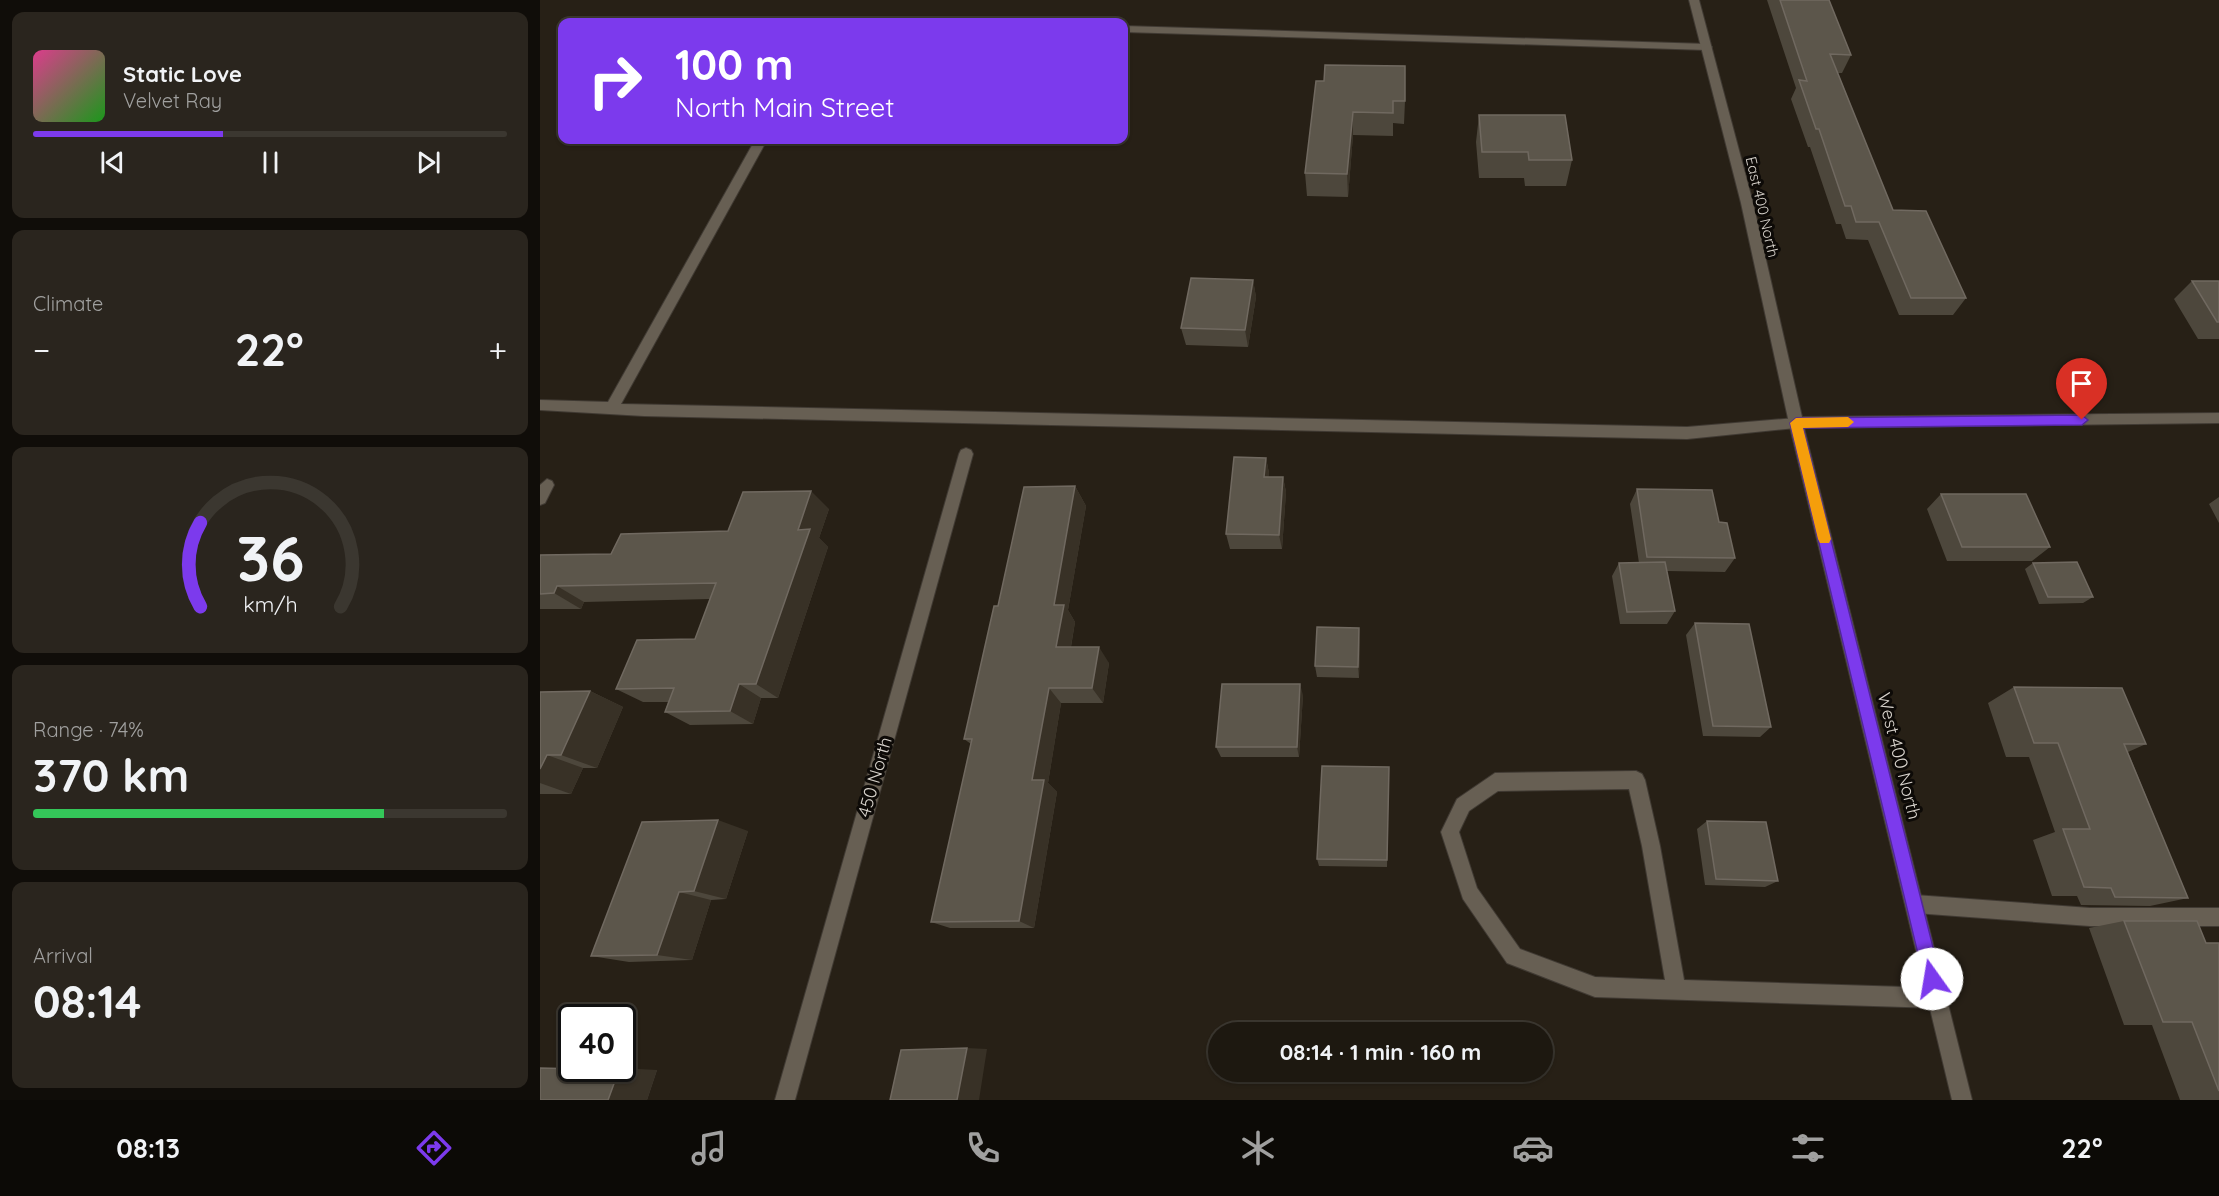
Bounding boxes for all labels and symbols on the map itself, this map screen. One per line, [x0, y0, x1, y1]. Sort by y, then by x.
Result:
street label: East 400 North [1742, 155, 1783, 259]
pin [2056, 358, 2107, 420]
street label: West 400 North [1873, 690, 1926, 822]
street label: 450 North [852, 734, 897, 820]
position arrow [1900, 947, 1964, 1011]
speed limit sign: 40 [558, 1004, 636, 1082]

